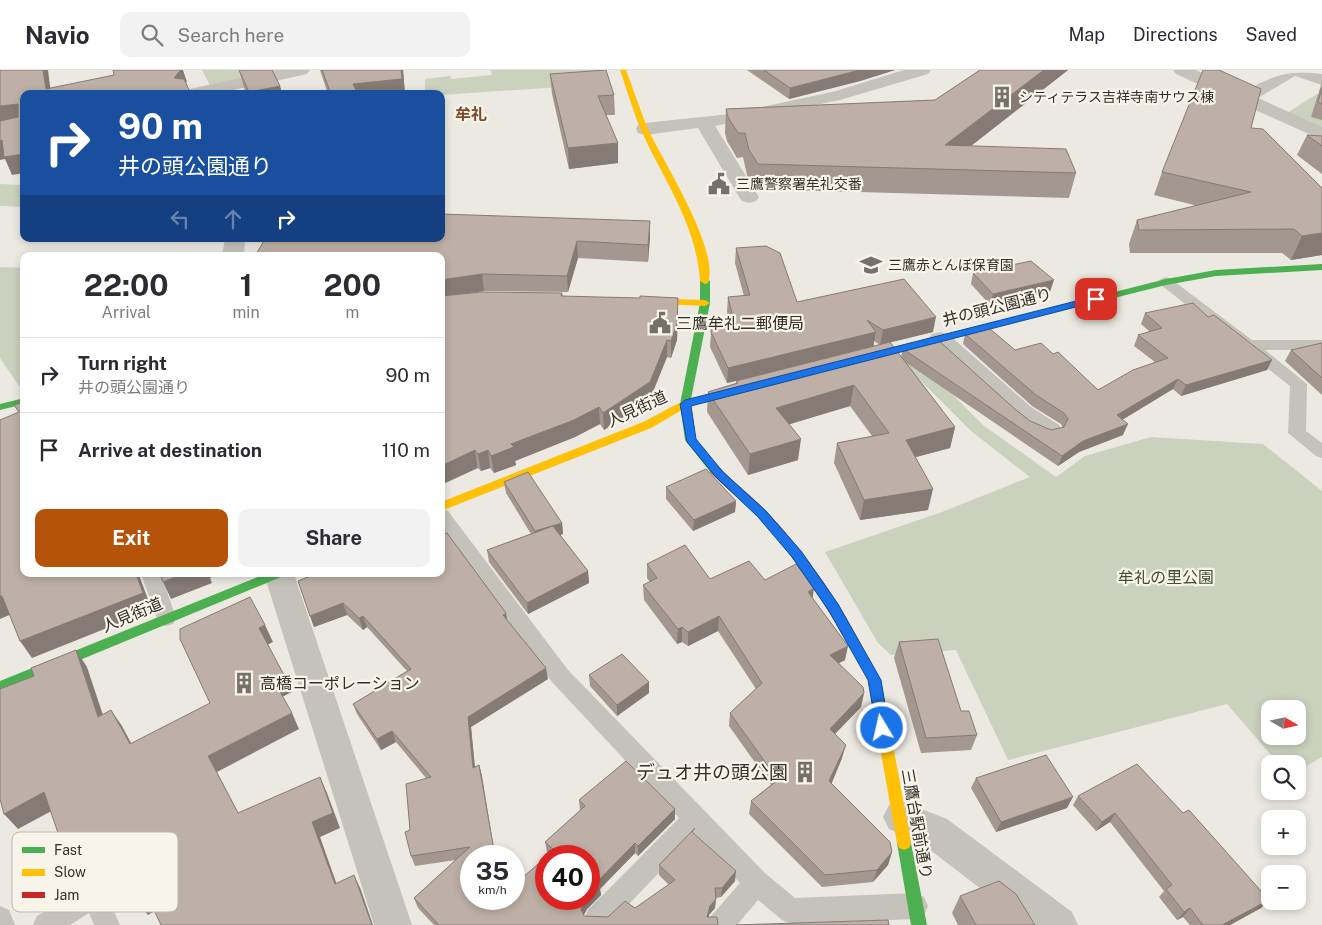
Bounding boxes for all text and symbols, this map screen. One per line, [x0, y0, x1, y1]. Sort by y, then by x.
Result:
search box [120, 12, 470, 57]
text: Navio [25, 21, 90, 49]
icon: search [138, 21, 166, 49]
text: Search here [178, 24, 284, 46]
text: Map [1068, 24, 1105, 45]
text: Directions [1133, 24, 1218, 45]
text: Saved [1246, 24, 1297, 45]
building icon: シティテラス吉祥寺南サウス棟 [989, 84, 1015, 110]
place label: シティテラス吉祥寺南サウス棟 [1019, 89, 1214, 105]
district label: 牟礼 [455, 105, 487, 124]
text: 90 m [118, 106, 203, 147]
icon: right [35, 110, 100, 175]
text: 井の頭公園通り [118, 153, 272, 179]
public building icon: 三鷹警察署牟礼交番 [706, 171, 732, 197]
place label: 三鷹警察署牟礼交番 [736, 176, 862, 192]
icon: left [166, 205, 194, 233]
icon: ahead [219, 205, 247, 233]
icon: right [272, 205, 300, 233]
school or university icon: 三鷹赤とんぼ保育園 [858, 252, 884, 278]
place label: 三鷹赤とんぼ保育園 [888, 257, 1014, 273]
text: 22:00 [84, 267, 169, 303]
text: 1 [240, 267, 252, 303]
text: 200 [323, 267, 381, 303]
pin [1075, 278, 1117, 320]
street label: 井の頭公園通り [940, 284, 1054, 330]
icon: arrive [1082, 285, 1110, 313]
text: Arrival [102, 303, 151, 322]
text: min [232, 303, 260, 322]
text: m [345, 303, 359, 322]
public building icon: 三鷹牟礼二郵便局 [647, 310, 673, 336]
place label: 三鷹牟礼二郵便局 [676, 314, 804, 333]
text: Turn right [78, 352, 167, 374]
icon: right [35, 361, 63, 389]
text: 90 m [386, 364, 430, 386]
text: 井の頭公園通り [78, 378, 190, 397]
street label: 人見街道 [604, 387, 670, 431]
icon: arrive [35, 436, 63, 464]
text: Arrive at destination [78, 439, 262, 461]
text: 110 m [382, 439, 430, 461]
button: Exit [35, 509, 228, 567]
button: Share [238, 509, 430, 567]
park label: 牟礼の里公園 [1118, 568, 1214, 587]
street label: 人見街道 [99, 594, 165, 636]
building icon: 高橋コーポレーション [231, 670, 257, 696]
place label: 高橋コーポレーション [260, 674, 420, 693]
north arrow [1261, 700, 1306, 745]
map controls [1261, 700, 1306, 910]
position arrow [855, 701, 907, 753]
button: search [1261, 755, 1306, 800]
building icon: デュオ井の頭公園 [792, 759, 818, 785]
place label: デュオ井の頭公園 [636, 761, 788, 783]
street label: 三鷹台駅前通り [898, 767, 936, 881]
button: + [1261, 810, 1306, 855]
legend [12, 832, 178, 912]
text: Fast [54, 842, 82, 858]
speed limit sign: 40 [535, 845, 600, 910]
text: 35 [476, 856, 509, 886]
text: Slow [54, 864, 86, 880]
button: − [1261, 865, 1306, 910]
text: km/h [478, 883, 507, 897]
text: Jam [54, 887, 79, 903]

